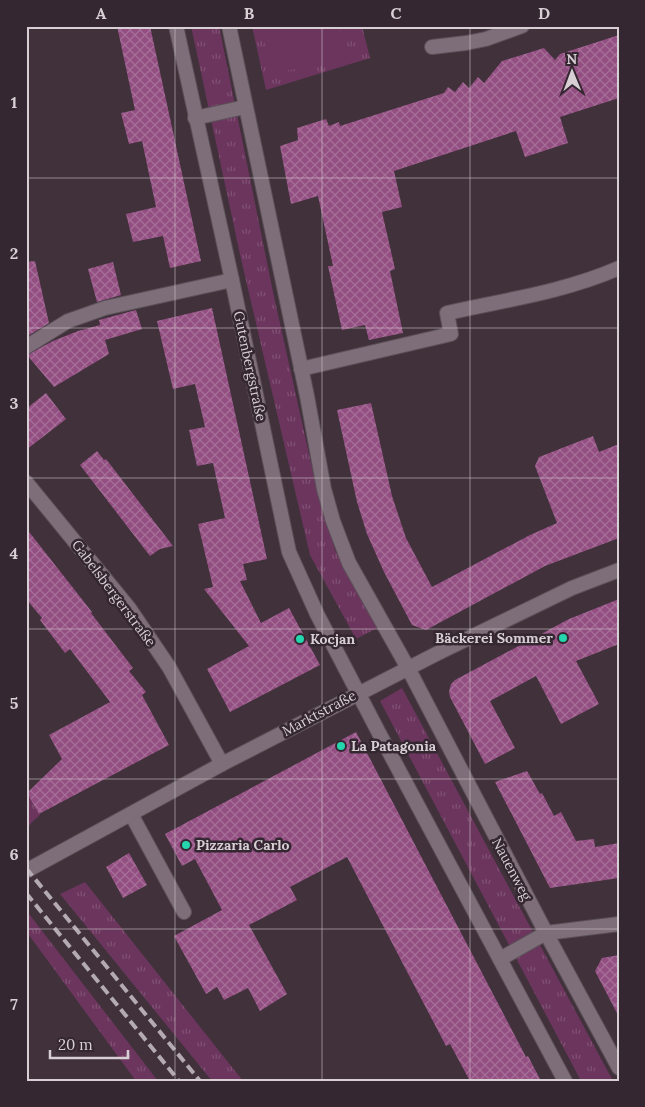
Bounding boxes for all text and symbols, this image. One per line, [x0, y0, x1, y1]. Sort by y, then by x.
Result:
text: A [96, 3, 107, 23]
text: B [244, 3, 255, 23]
text: C [390, 3, 402, 23]
text: D [538, 3, 550, 23]
north arrow [548, 48, 598, 98]
text: N [566, 50, 578, 68]
text: 1 [11, 92, 17, 112]
text: 2 [10, 243, 18, 263]
street label: Gutenbergstraße [230, 309, 271, 423]
text: 3 [10, 393, 19, 413]
street label: Gabelsbergerstraße [68, 536, 160, 650]
text: 4 [10, 543, 19, 563]
place label: Bäckerei Sommer [435, 629, 553, 647]
place label: Kocjan [310, 630, 355, 648]
marker: Bäckerei Sommer [557, 632, 569, 644]
marker: Kocjan [294, 633, 306, 645]
street label: Marktstraße [279, 686, 359, 740]
text: 5 [10, 693, 19, 713]
place label: La Patagonia [351, 737, 437, 755]
marker: La Patagonia [335, 740, 347, 752]
street label: Nauenweg [488, 835, 536, 904]
place label: Pizzaria Carlo [196, 836, 289, 854]
marker: Pizzaria Carlo [180, 839, 192, 851]
text: 6 [9, 844, 19, 864]
text: 7 [10, 994, 18, 1014]
scale bar [50, 1027, 128, 1059]
text: 20 m [58, 1035, 93, 1054]

